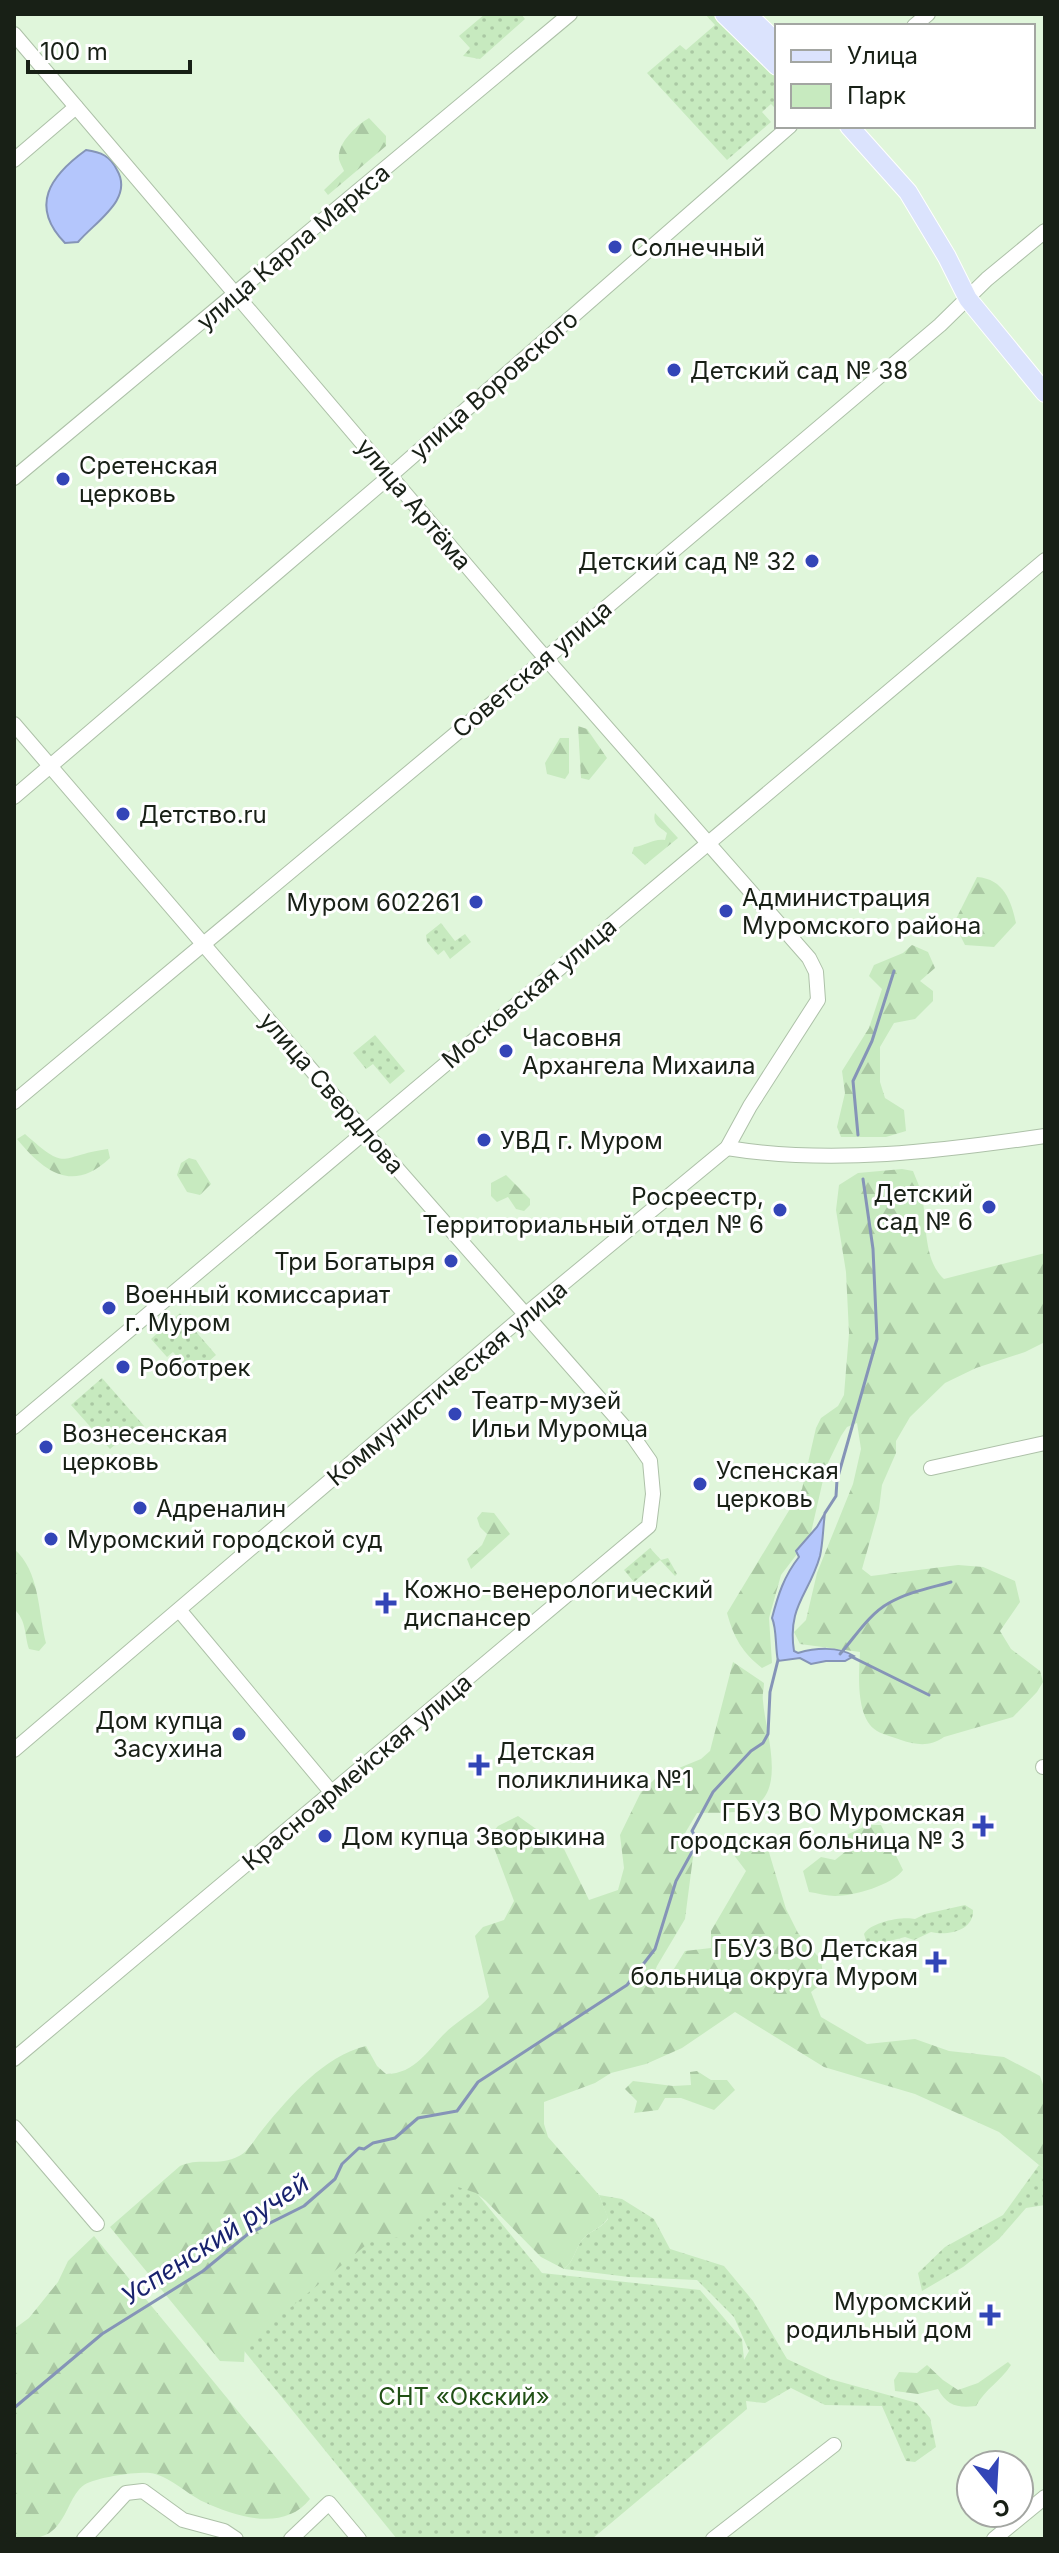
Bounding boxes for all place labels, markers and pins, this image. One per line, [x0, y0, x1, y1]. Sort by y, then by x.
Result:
place label: Солнечный [631, 233, 765, 262]
marker: Солнечный [606, 238, 624, 256]
place label: Детский сад № 38 [690, 356, 908, 385]
marker: Детский сад № 38 [665, 361, 683, 379]
place label: Сретенская церковь [79, 451, 218, 508]
marker: Сретенская церковь [54, 470, 72, 488]
place label: Детский сад № 32 [578, 547, 796, 576]
marker: Детский сад № 32 [803, 552, 821, 570]
place label: Детство.ru [139, 800, 267, 829]
marker: Детство.ru [114, 805, 132, 823]
place label: Администрация Муромского района [742, 883, 981, 940]
place label: Муром 602261 [286, 888, 460, 917]
marker: Муром 602261 [467, 893, 485, 911]
marker: Администрация Муромского района [717, 902, 735, 920]
place label: Часовня Архангела Михаила [522, 1023, 756, 1080]
marker: Часовня Архангела Михаила [497, 1042, 515, 1060]
place label: УВД г. Муром [500, 1126, 663, 1155]
marker: УВД г. Муром [475, 1131, 493, 1149]
place label: Детский сад № 6 [873, 1179, 973, 1236]
place label: Росреестр, Территориальный отдел № 6 [422, 1182, 764, 1239]
marker: Детский сад № 6 [980, 1198, 998, 1216]
marker: Росреестр, Территориальный отдел № 6 [771, 1201, 789, 1219]
place label: Три Богатыря [274, 1247, 435, 1276]
marker: Три Богатыря [442, 1252, 460, 1270]
place label: Военный комиссариат г. Муром [125, 1280, 390, 1337]
marker: Военный комиссариат г. Муром [100, 1299, 118, 1317]
place label: Роботрек [139, 1353, 250, 1382]
marker: Роботрек [114, 1358, 132, 1376]
place label: Театр-музей Ильи Муромца [471, 1386, 648, 1443]
marker: Театр-музей Ильи Муромца [446, 1405, 464, 1423]
place label: Вознесенская церковь [62, 1419, 228, 1476]
marker: Вознесенская церковь [37, 1438, 55, 1456]
place label: Успенская церковь [716, 1456, 839, 1513]
marker: Успенская церковь [691, 1475, 709, 1493]
place label: Адреналин [156, 1494, 286, 1523]
marker: Адреналин [131, 1499, 149, 1517]
place label: Муромский городской суд [67, 1525, 383, 1554]
marker: Муромский городской суд [42, 1530, 60, 1548]
place label: Кожно-венерологический диспансер [404, 1575, 713, 1632]
marker: Кожно-венерологический диспансер [375, 1592, 397, 1614]
place label: Дом купца Засухина [95, 1706, 223, 1763]
marker: Дом купца Засухина [230, 1725, 248, 1743]
place label: Детская поликлиника №1 [497, 1737, 692, 1794]
marker: Детская поликлиника №1 [468, 1754, 490, 1776]
place label: ГБУЗ ВО Муромская городская больница № 3 [670, 1798, 965, 1855]
marker: ГБУЗ ВО Муромская городская больница № 3 [972, 1815, 994, 1837]
place label: Дом купца Зворыкина [341, 1822, 605, 1851]
marker: Дом купца Зворыкина [316, 1827, 334, 1845]
place label: ГБУЗ ВО Детская больница округа Муром [631, 1934, 918, 1991]
marker: ГБУЗ ВО Детская больница округа Муром [925, 1951, 947, 1973]
place label: Муромский родильный дом [786, 2287, 972, 2344]
marker: Муромский родильный дом [979, 2304, 1001, 2326]

